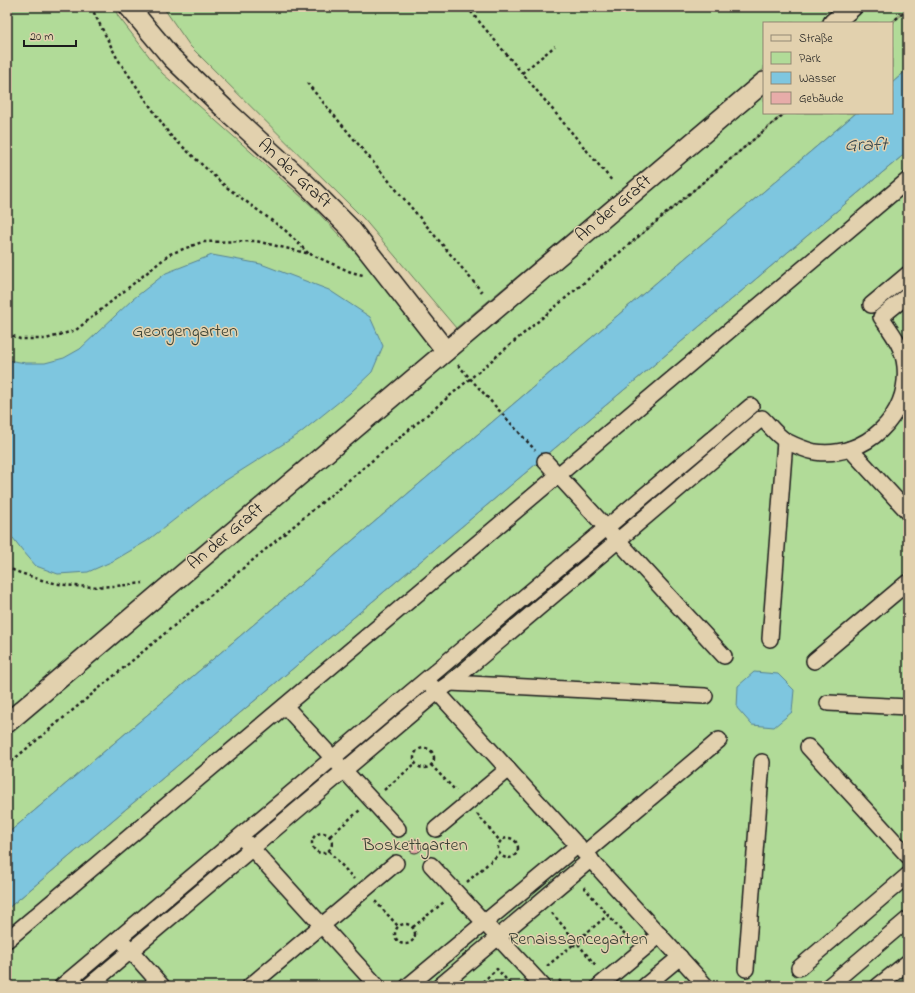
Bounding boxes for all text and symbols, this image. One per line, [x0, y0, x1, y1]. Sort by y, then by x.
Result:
scale bar [24, 22, 76, 48]
legend [763, 22, 893, 114]
text: 20 m [30, 28, 53, 46]
text: Straße [799, 30, 833, 48]
text: Park [799, 50, 821, 68]
text: Wasser [799, 70, 836, 88]
text: Gebäude [799, 90, 844, 108]
water label: Graft [845, 132, 889, 159]
street label: An der Graft [251, 133, 337, 215]
street label: An der Graft [570, 169, 658, 249]
park label: Georgengarten [132, 319, 238, 346]
street label: An der Graft [182, 497, 270, 577]
park label: Boskettgarten [361, 833, 468, 860]
park label: Renaissancegarten [508, 927, 648, 954]

